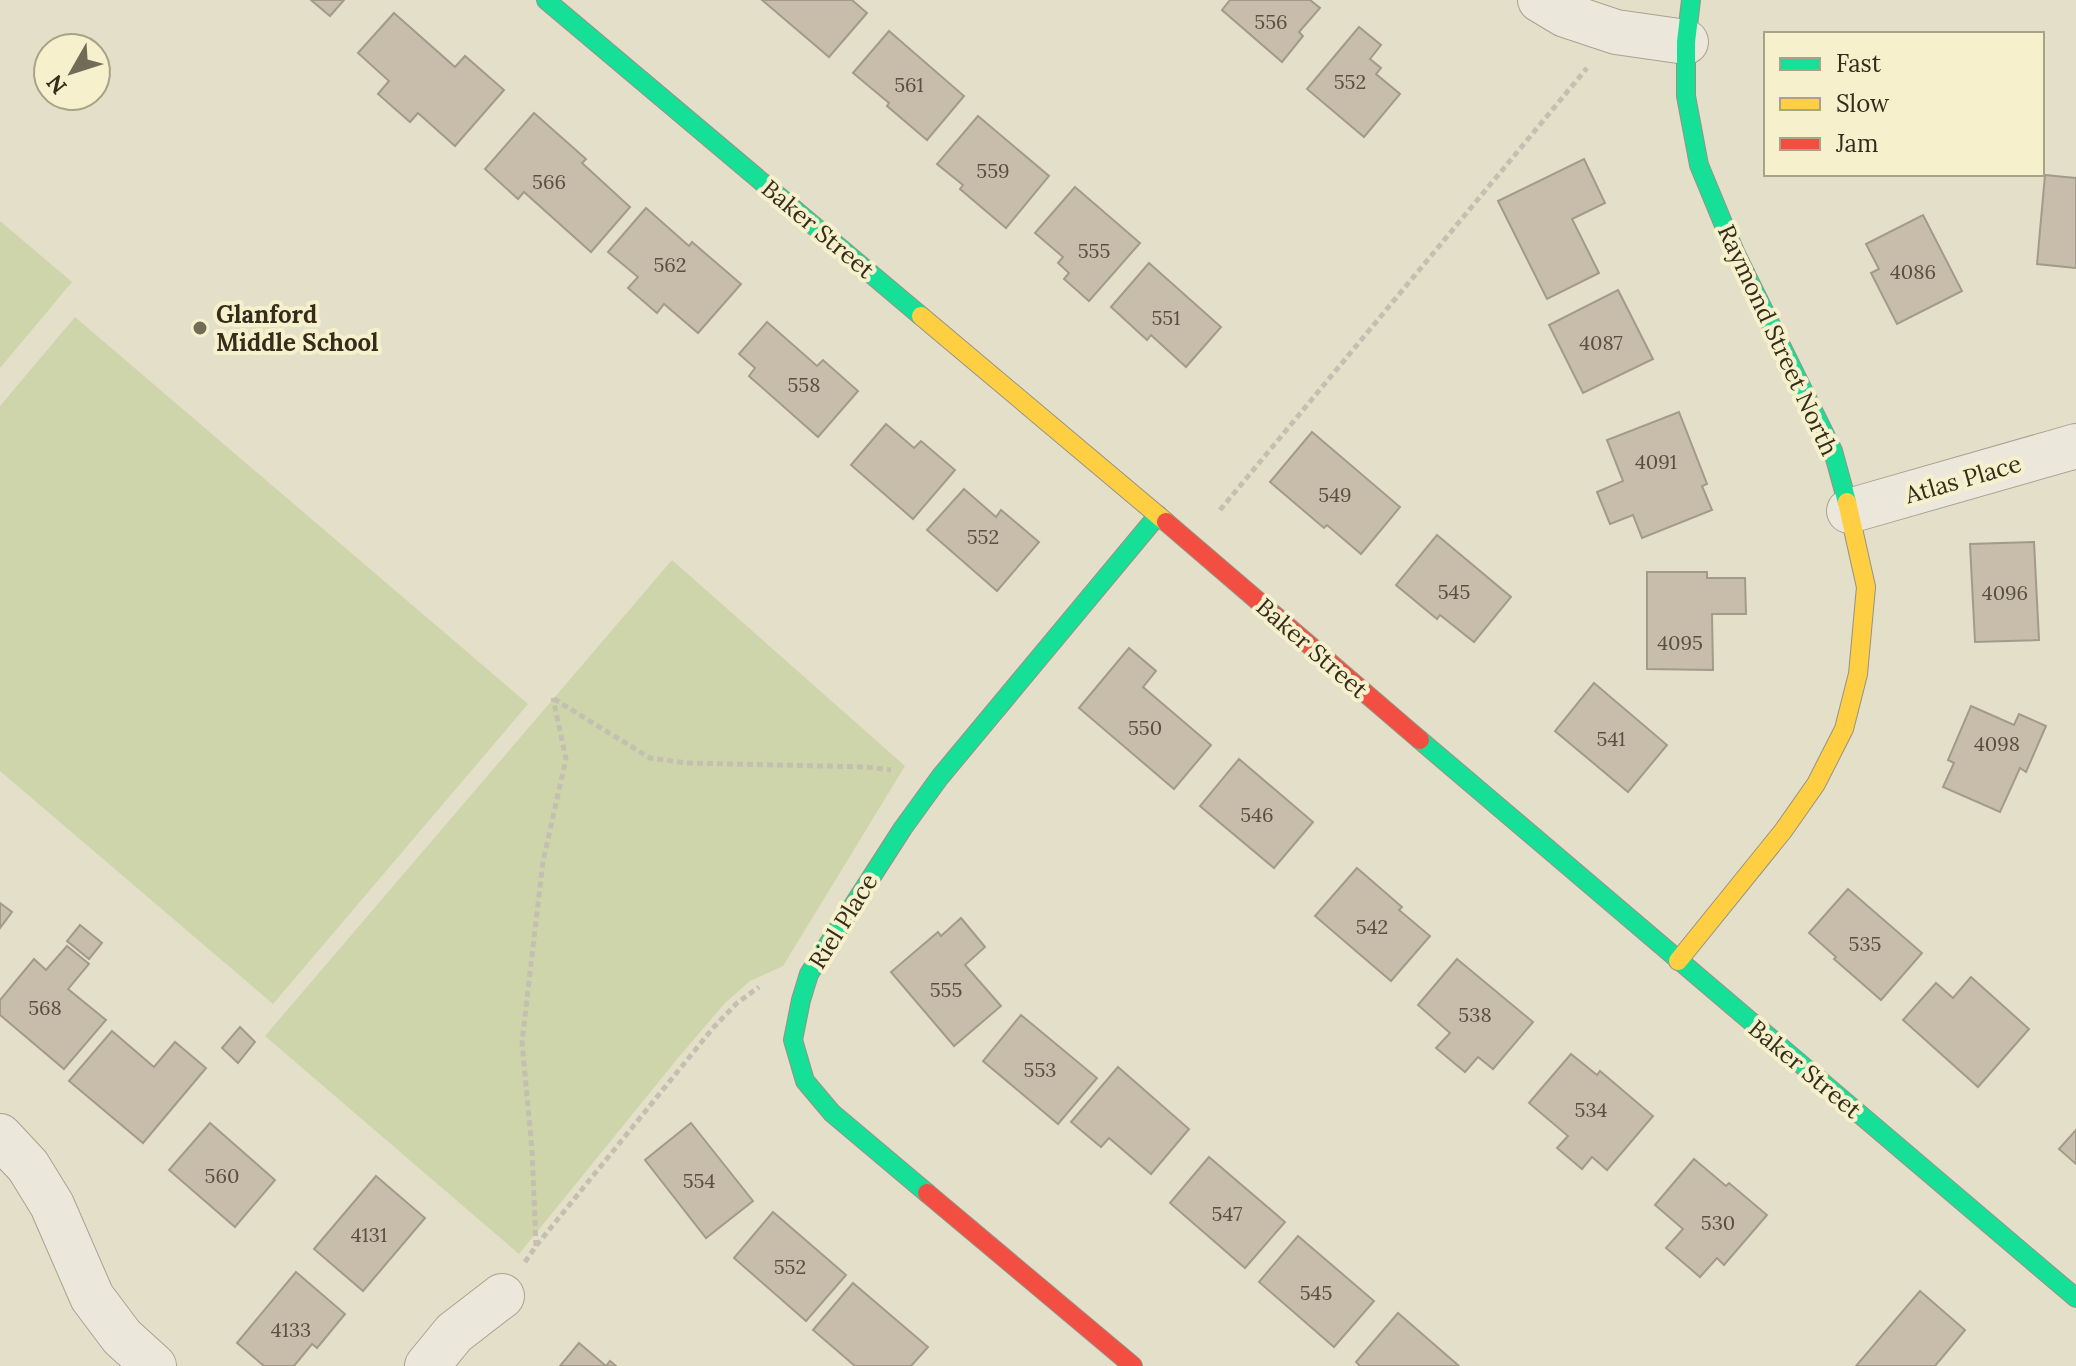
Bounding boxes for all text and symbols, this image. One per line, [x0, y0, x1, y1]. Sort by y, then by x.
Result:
house number: 556 [1254, 9, 1288, 34]
north arrow [32, 32, 112, 112]
legend [1764, 32, 2044, 176]
text: Fast [1836, 48, 1882, 79]
text: N [40, 69, 73, 100]
house number: 552 [1334, 69, 1366, 94]
house number: 561 [894, 72, 924, 97]
text: Slow [1836, 88, 1890, 119]
text: Jam [1835, 128, 1878, 159]
house number: 559 [976, 158, 1010, 183]
house number: 566 [532, 169, 566, 194]
street label: Baker Street [755, 173, 881, 286]
street label: Raymond Street North [1711, 220, 1845, 460]
house number: 555 [1078, 238, 1110, 263]
house number: 562 [653, 252, 687, 277]
house number: 4086 [1890, 259, 1936, 284]
place label: Glanford Middle School [216, 299, 379, 358]
house number: 551 [1151, 305, 1181, 330]
marker: Glanford Middle School [191, 319, 209, 337]
house number: 4087 [1579, 330, 1623, 355]
house number: 558 [787, 372, 821, 397]
street label: Atlas Place [1900, 448, 2025, 511]
house number: 4091 [1635, 449, 1677, 474]
house number: 549 [1318, 482, 1352, 507]
house number: 552 [967, 524, 999, 549]
house number: 545 [1438, 579, 1470, 604]
house number: 4096 [1982, 580, 2028, 605]
street label: Baker Street [1250, 591, 1375, 705]
house number: 4095 [1657, 630, 1703, 655]
house number: 550 [1128, 715, 1162, 740]
house number: 541 [1596, 726, 1626, 751]
house number: 4098 [1974, 731, 2020, 756]
house number: 546 [1240, 802, 1274, 827]
street label: Riel Place [802, 868, 884, 974]
house number: 542 [1356, 914, 1388, 939]
house number: 535 [1849, 931, 1881, 956]
house number: 555 [930, 977, 962, 1002]
house number: 568 [28, 995, 62, 1020]
house number: 538 [1458, 1002, 1492, 1027]
street label: Baker Street [1742, 1013, 1868, 1126]
house number: 553 [1024, 1057, 1056, 1082]
house number: 534 [1575, 1097, 1608, 1122]
house number: 560 [205, 1163, 239, 1188]
house number: 554 [683, 1168, 715, 1193]
house number: 547 [1212, 1201, 1242, 1226]
house number: 530 [1701, 1210, 1735, 1235]
house number: 4131 [351, 1222, 387, 1247]
house number: 552 [774, 1254, 806, 1279]
house number: 545 [1300, 1280, 1332, 1305]
house number: 4133 [271, 1317, 311, 1342]

